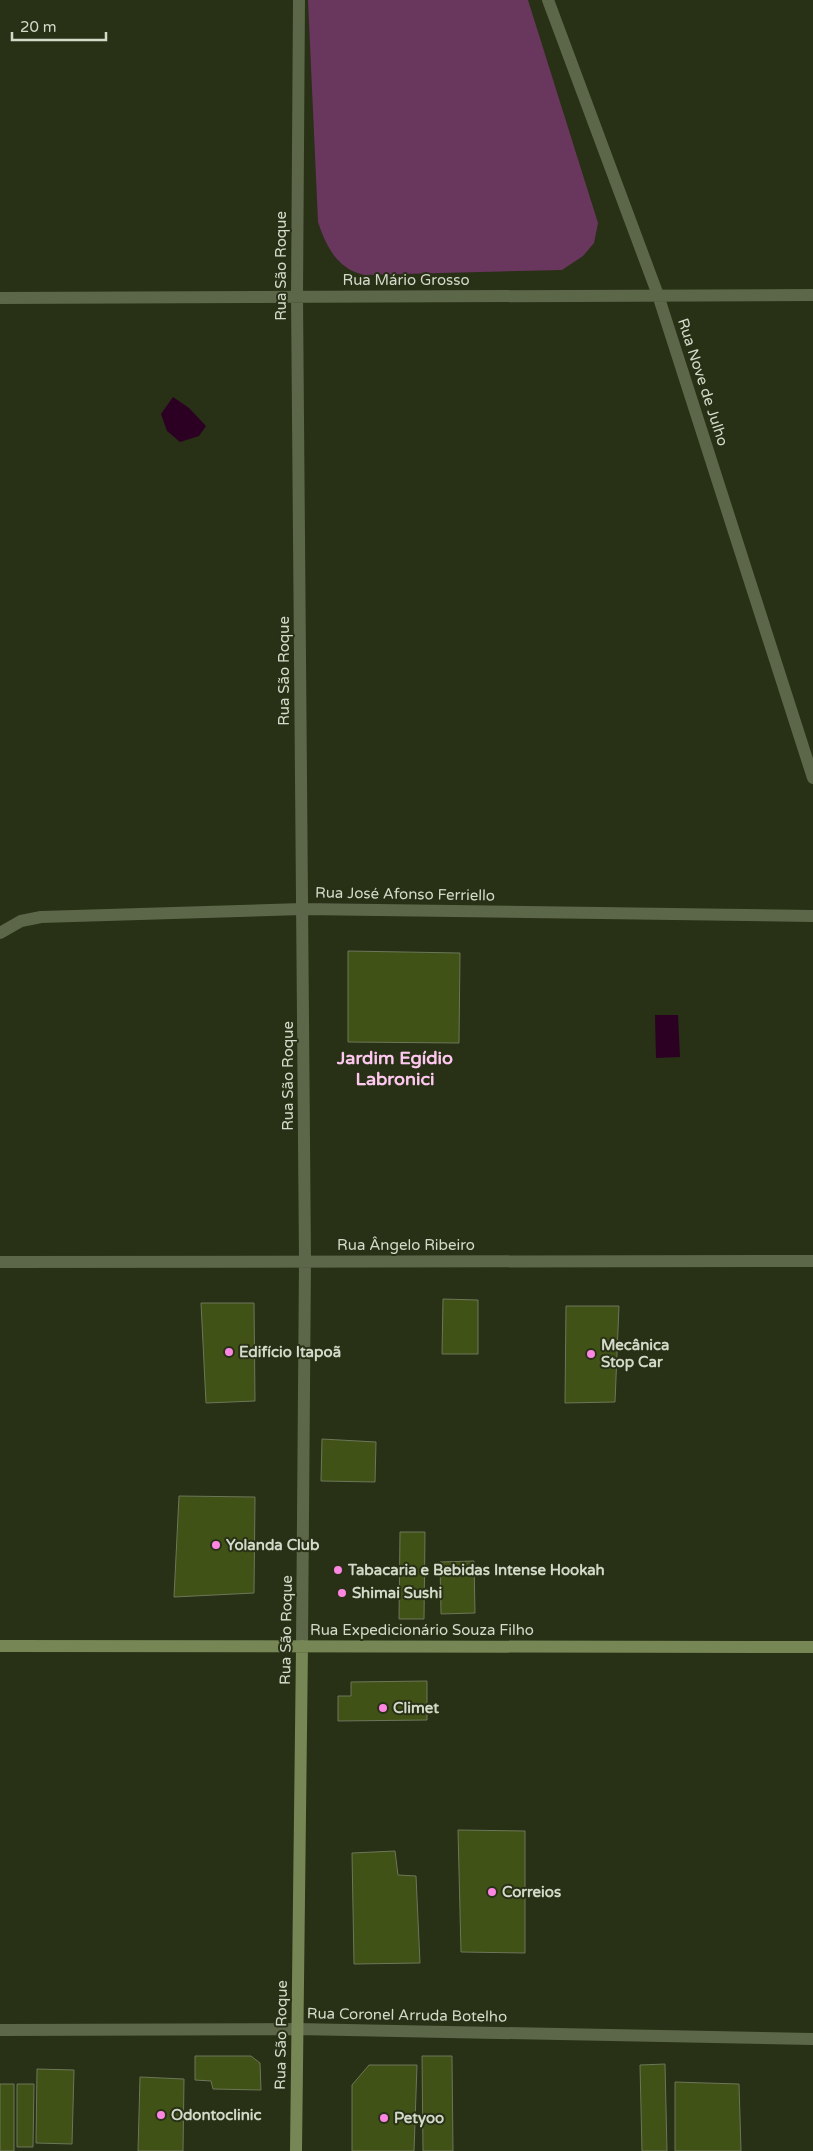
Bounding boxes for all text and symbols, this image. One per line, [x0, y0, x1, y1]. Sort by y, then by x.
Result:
scale bar [12, 10, 106, 42]
text: 20 m [20, 18, 57, 36]
street label: Rua São Roque [272, 211, 290, 321]
street label: Rua Mário Grosso [342, 271, 470, 289]
street label: Rua Nove de Julho [674, 316, 732, 448]
street label: Rua São Roque [275, 616, 293, 726]
street label: Rua José Afonso Ferriello [315, 883, 495, 905]
street label: Rua São Roque [279, 1021, 297, 1131]
district label: Jardim Egídio Labronici [336, 1047, 453, 1090]
street label: Rua Ângelo Ribeiro [337, 1236, 475, 1254]
place label: Mecânica Stop Car [601, 1336, 670, 1372]
place label: Edifício Itapoã [239, 1343, 341, 1362]
marker: Edifício Itapoã [223, 1346, 235, 1358]
marker: Mecânica Stop Car [585, 1348, 597, 1360]
place label: Yolanda Club [226, 1536, 320, 1554]
marker: Yolanda Club [210, 1539, 222, 1551]
place label: Tabacaria e Bebidas Intense Hookah [347, 1561, 605, 1579]
marker: Tabacaria e Bebidas Intense Hookah [332, 1564, 344, 1576]
street label: Rua São Roque [276, 1575, 296, 1685]
place label: Shimai Sushi [352, 1584, 442, 1602]
marker: Shimai Sushi [336, 1587, 348, 1599]
street label: Rua Expedicionário Souza Filho [310, 1621, 534, 1639]
place label: Climet [393, 1699, 439, 1717]
marker: Climet [377, 1702, 389, 1714]
place label: Correios [502, 1883, 561, 1901]
marker: Correios [486, 1886, 498, 1898]
street label: Rua São Roque [271, 1980, 291, 2090]
street label: Rua Coronel Arruda Botelho [307, 2004, 507, 2026]
place label: Odontoclinic [171, 2106, 262, 2124]
marker: Odontoclinic [155, 2109, 167, 2121]
place label: Petyoo [394, 2109, 444, 2128]
marker: Petyoo [378, 2112, 390, 2124]

